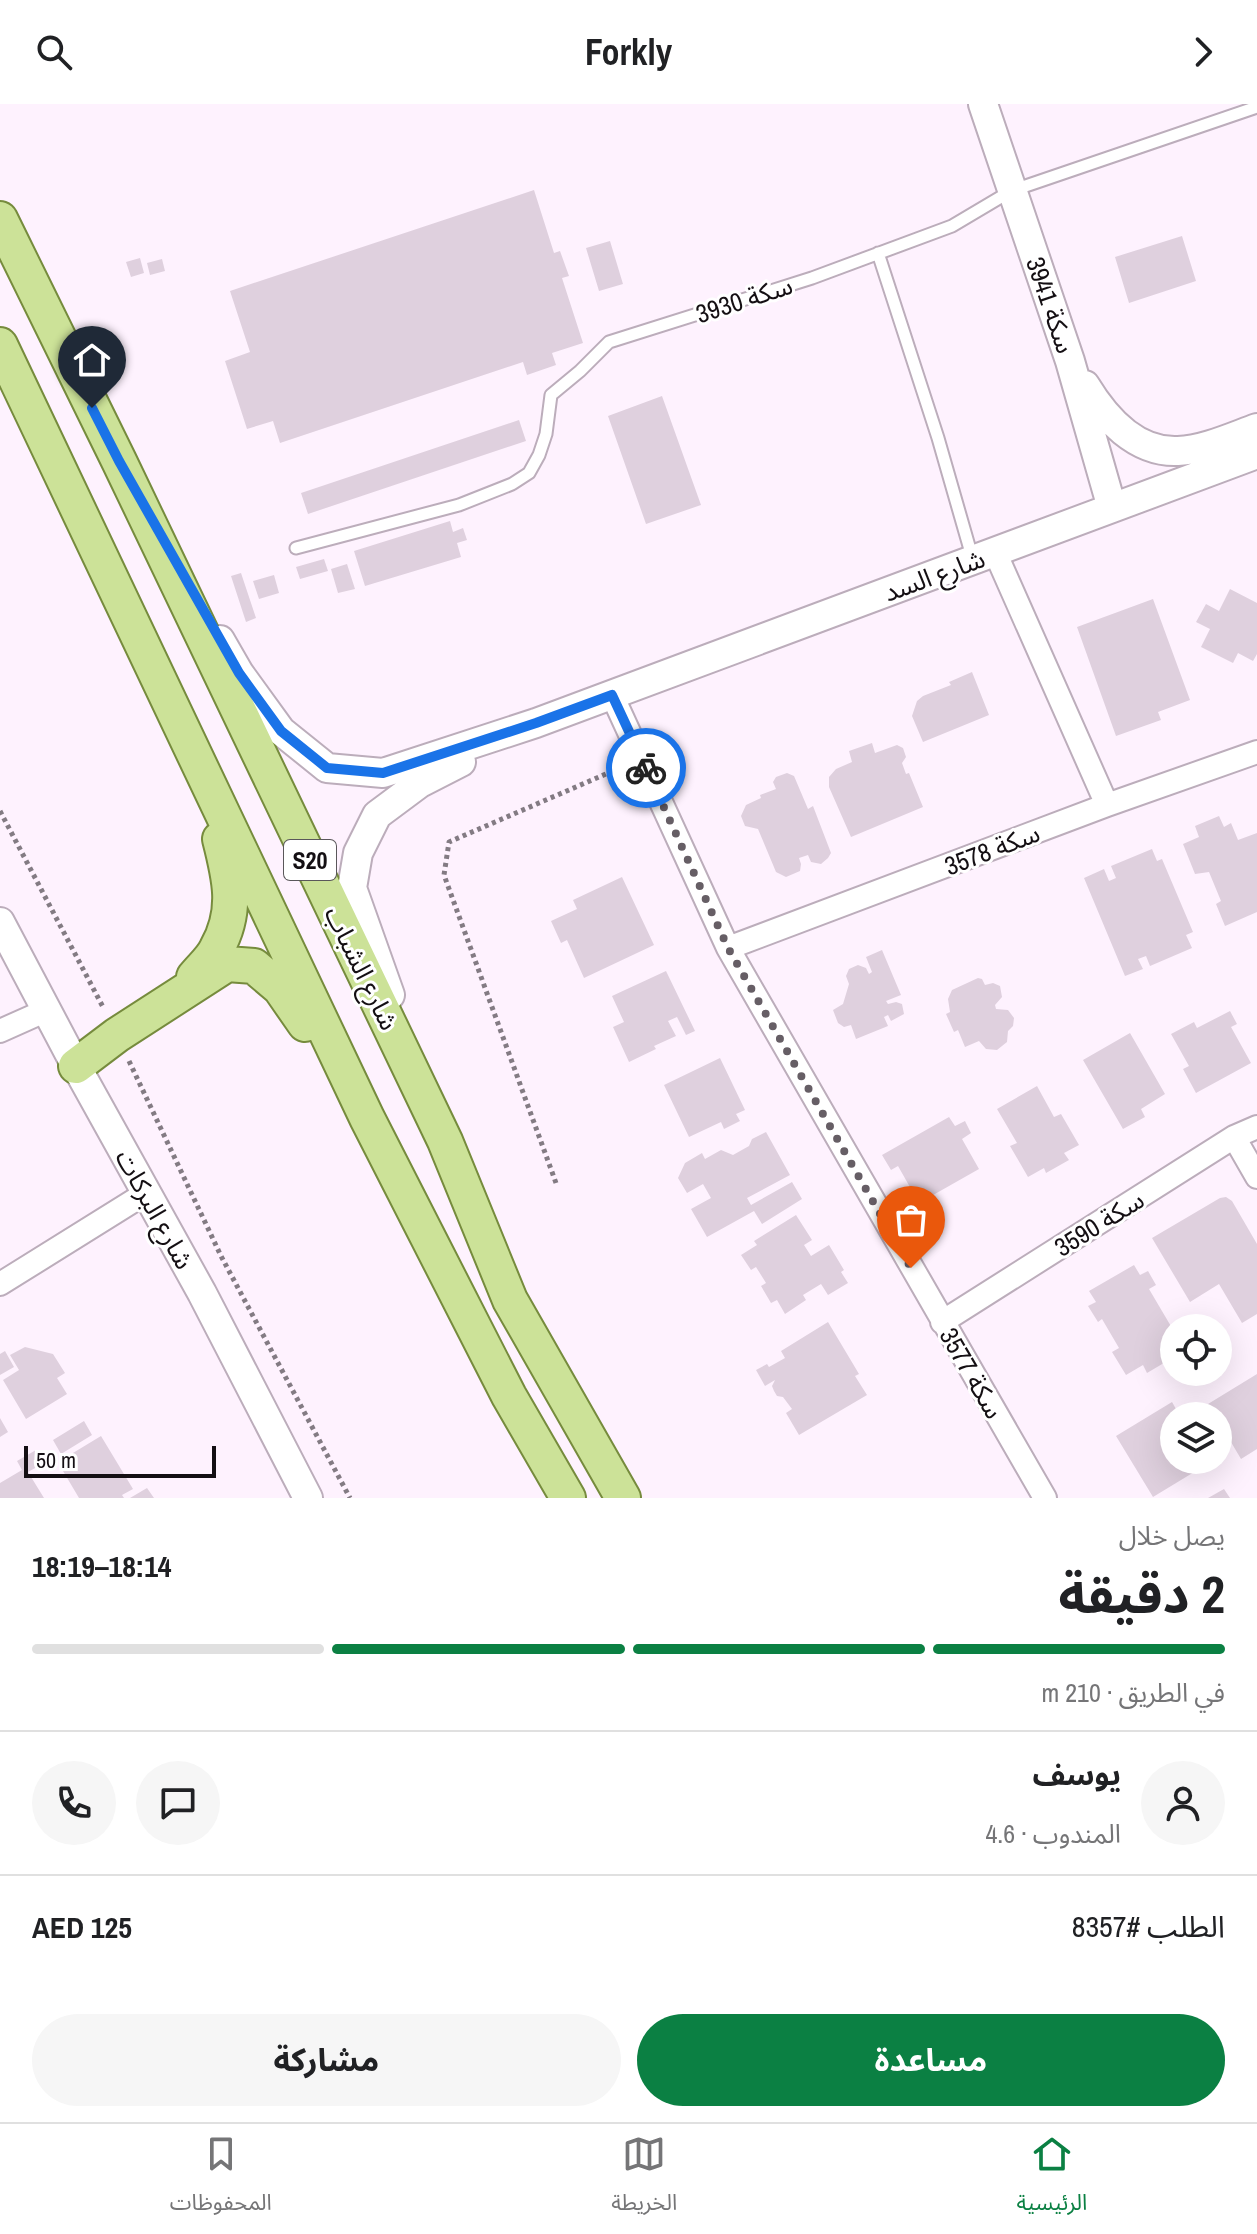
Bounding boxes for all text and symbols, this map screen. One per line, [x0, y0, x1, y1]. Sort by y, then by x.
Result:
text: Forkly [585, 28, 672, 76]
icon: search [32, 30, 76, 74]
icon: forward [1181, 30, 1225, 74]
street label: سكة 3941 [1018, 252, 1084, 358]
street label: سكة 3930 [691, 267, 797, 331]
pin [58, 326, 126, 408]
icon: home [70, 338, 114, 382]
street label: شارع السد [878, 541, 990, 611]
courier [606, 728, 686, 808]
icon: bike [624, 746, 668, 790]
street label: سكة 3578 [939, 815, 1045, 883]
road number: S20 [284, 840, 336, 880]
street label: شارع الشباب [315, 900, 407, 1037]
street label: شارع البركات [106, 1143, 202, 1276]
street label: سكة 3590 [1047, 1182, 1151, 1264]
pin [877, 1186, 945, 1268]
icon: bag [889, 1198, 933, 1242]
map controls [1160, 1314, 1232, 1474]
button: locate [1160, 1314, 1232, 1386]
street label: سكة 3577 [932, 1321, 1012, 1425]
button: layers [1160, 1402, 1232, 1474]
scale bar [24, 1442, 216, 1478]
text: 50 m [36, 1445, 76, 1475]
text: يصل خلال [1119, 1518, 1225, 1553]
text: 18:14–18:19 [32, 1546, 172, 1586]
text: 2 دقيقة [1059, 1559, 1225, 1629]
text: في الطريق · 210 m [1042, 1675, 1225, 1710]
text: يوسف [1033, 1754, 1121, 1794]
button: phone [32, 1761, 116, 1845]
button: chat [136, 1761, 220, 1845]
button: person [1141, 1761, 1225, 1845]
text: المندوب · 4.6 [985, 1816, 1121, 1851]
text: الطلب #8357 [1072, 1906, 1225, 1946]
text: AED 125 [32, 1907, 132, 1947]
button: مشاركة [32, 2014, 621, 2106]
button: مساعدة [637, 2014, 1225, 2106]
tab: المحفوظات [170, 2132, 272, 2226]
tab: الخريطة [611, 2132, 677, 2226]
tab: الرئيسية [1017, 2132, 1087, 2226]

